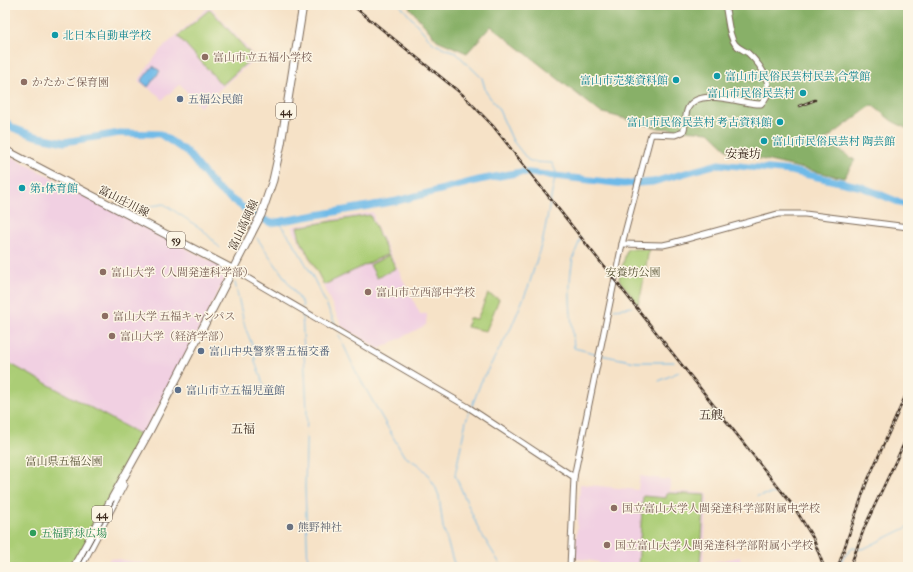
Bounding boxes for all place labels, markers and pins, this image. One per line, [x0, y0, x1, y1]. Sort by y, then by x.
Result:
place label: 北日本自動車学校 [63, 29, 151, 42]
marker: 北日本自動車学校 [50, 30, 60, 40]
place label: 富山市立五福小学校 [213, 51, 312, 64]
marker: 富山市立五福小学校 [200, 52, 210, 62]
place label: 富山市民俗民芸村民芸 合掌館 [725, 70, 870, 83]
marker: 富山市民俗民芸村民芸 合掌館 [712, 71, 722, 81]
place label: 富山市売薬資料館 [580, 74, 668, 87]
marker: 富山市売薬資料館 [671, 75, 681, 85]
place label: かたかご保育園 [32, 76, 109, 89]
marker: かたかご保育園 [19, 77, 29, 87]
place label: 富山市民俗民芸村 [707, 87, 795, 100]
marker: 富山市民俗民芸村 [798, 88, 808, 98]
place label: 五福公民館 [188, 93, 243, 106]
marker: 五福公民館 [175, 94, 185, 104]
place label: 富山市民俗民芸村 考古資料館 [627, 116, 772, 129]
marker: 富山市民俗民芸村 考古資料館 [775, 117, 785, 127]
place label: 富山市民俗民芸村 陶芸館 [772, 135, 895, 148]
marker: 富山市民俗民芸村 陶芸館 [759, 136, 769, 146]
place label: 第1体育館 [30, 182, 78, 195]
marker: 第1体育館 [17, 183, 27, 193]
place label: 富山大学（人間発達科学部） [111, 266, 254, 279]
marker: 富山大学（人間発達科学部） [98, 267, 108, 277]
place label: 富山市立西部中学校 [376, 286, 475, 299]
marker: 富山市立西部中学校 [363, 287, 373, 297]
place label: 富山大学 五福キャンパス [113, 310, 236, 323]
marker: 富山大学 五福キャンパス [100, 311, 110, 321]
place label: 富山大学（経済学部） [120, 330, 230, 343]
marker: 富山大学（経済学部） [107, 331, 117, 341]
place label: 富山中央警察署五福交番 [209, 345, 330, 358]
marker: 富山中央警察署五福交番 [196, 346, 206, 356]
place label: 富山市立五福児童館 [186, 384, 285, 397]
marker: 富山市立五福児童館 [173, 385, 183, 395]
place label: 国立富山大学人間発達科学部附属中学校 [622, 502, 820, 515]
marker: 国立富山大学人間発達科学部附属中学校 [609, 503, 619, 513]
place label: 熊野神社 [298, 521, 342, 534]
marker: 熊野神社 [285, 522, 295, 532]
place label: 五福野球広場 [41, 527, 107, 540]
marker: 五福野球広場 [28, 528, 38, 538]
place label: 国立富山大学人間発達科学部附属小学校 [615, 539, 813, 552]
marker: 国立富山大学人間発達科学部附属小学校 [602, 540, 612, 550]

